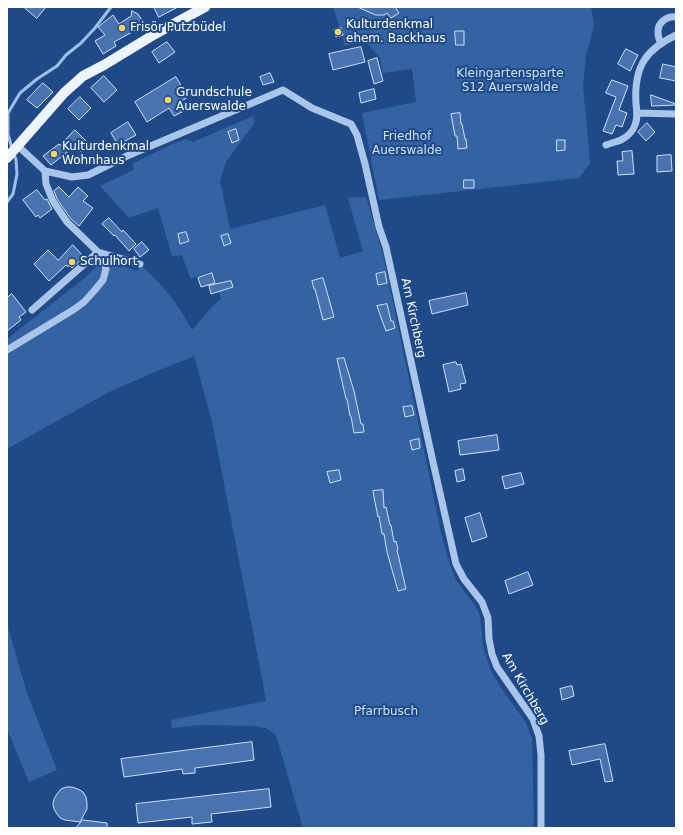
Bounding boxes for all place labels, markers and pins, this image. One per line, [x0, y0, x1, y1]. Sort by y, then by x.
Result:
place label: Kulturdenkmal ehem. Backhaus [346, 18, 446, 46]
place label: Frisör Putzbüdel [130, 21, 226, 35]
marker: Frisör Putzbüdel [117, 23, 127, 33]
marker: Kulturdenkmal ehem. Backhaus [333, 27, 343, 37]
place label: Grundschule Auerswalde [176, 86, 252, 114]
marker: Grundschule Auerswalde [163, 95, 173, 105]
place label: Kulturdenkmal Wohnhaus [62, 140, 149, 168]
marker: Kulturdenkmal Wohnhaus [49, 149, 59, 159]
place label: Schulhort [80, 255, 137, 269]
marker: Schulhort [67, 257, 77, 267]

